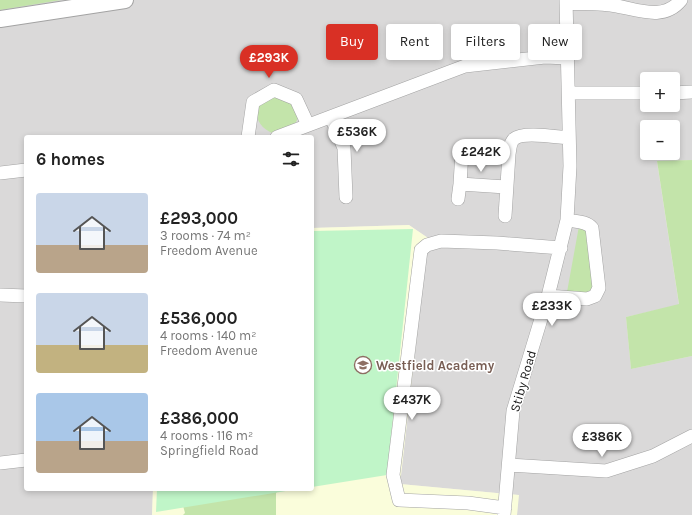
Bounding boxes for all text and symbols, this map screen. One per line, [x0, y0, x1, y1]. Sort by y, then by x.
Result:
chip: Buy [326, 24, 378, 60]
chip: Rent [386, 24, 443, 60]
chip: Filters [451, 24, 520, 60]
chip: New [528, 24, 582, 60]
pin: £293K [241, 45, 297, 79]
text: £293K [249, 50, 289, 65]
map controls [640, 72, 680, 160]
button: + [640, 72, 680, 112]
pin: £536K [329, 119, 385, 153]
button: − [640, 120, 680, 160]
text: £536K [337, 124, 377, 139]
pin: £242K [453, 139, 509, 173]
text: £242K [461, 144, 501, 159]
icon: filters [280, 148, 302, 170]
text: 6 homes [36, 149, 105, 169]
text: £293,000 [160, 208, 238, 228]
icon: home [68, 209, 116, 257]
text: 3 rooms · 74 m² [160, 228, 251, 243]
text: Freedom Avenue [160, 243, 258, 258]
pin: £233K [524, 293, 580, 327]
text: £233K [532, 298, 572, 313]
text: £536,000 [160, 308, 238, 328]
icon: home [68, 309, 116, 357]
text: 4 rooms · 140 m² [160, 328, 256, 343]
text: Freedom Avenue [160, 343, 258, 358]
street label: Stiby Road [507, 348, 539, 414]
school or university icon: Westfield Academy [353, 355, 373, 375]
place label: Westfield Academy [376, 358, 495, 373]
pin: £437K [384, 387, 440, 421]
text: £437K [393, 392, 431, 407]
text: £386,000 [160, 408, 239, 428]
icon: home [68, 409, 116, 457]
pin: £386K [574, 424, 630, 458]
text: 4 rooms · 116 m² [160, 428, 253, 443]
text: £386K [582, 429, 622, 444]
text: Springfield Road [160, 443, 259, 458]

